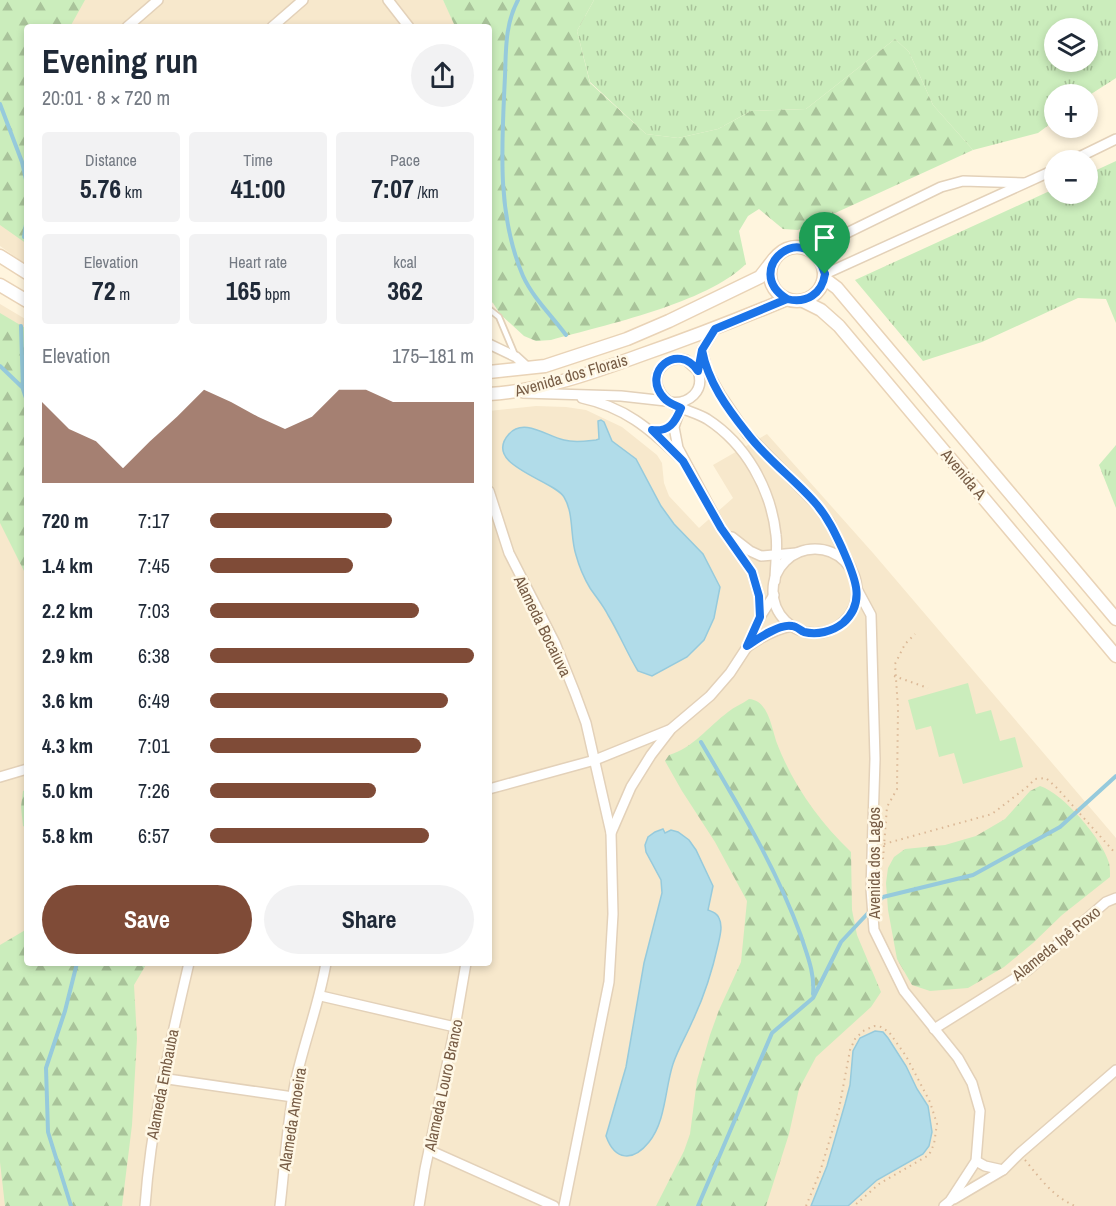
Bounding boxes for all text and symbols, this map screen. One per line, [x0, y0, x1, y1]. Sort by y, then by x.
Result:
map controls [1044, 18, 1098, 204]
button: layers [1044, 18, 1098, 72]
text: Evening run [42, 39, 198, 83]
button: share [411, 44, 474, 107]
text: 20:01 · 8 × 720 m [42, 84, 170, 111]
button: + [1044, 84, 1098, 138]
text: Distance [85, 149, 137, 171]
text: Time [243, 149, 273, 171]
text: Pace [390, 149, 420, 171]
button: − [1044, 150, 1098, 204]
text: 5.76 [80, 171, 121, 206]
text: 41:00 [231, 171, 285, 206]
text: 7:07 [371, 171, 414, 206]
text: km [121, 181, 142, 203]
text: /km [414, 181, 439, 203]
pin [799, 212, 850, 274]
icon: arrive [808, 221, 841, 254]
text: Elevation [84, 251, 138, 273]
text: Heart rate [229, 251, 287, 273]
text: kcal [393, 251, 417, 273]
text: 72 [92, 273, 116, 308]
text: 165 [226, 273, 261, 308]
text: 362 [387, 273, 423, 308]
text: m [116, 283, 130, 305]
text: bpm [261, 283, 290, 305]
text: Elevation [42, 342, 110, 369]
text: 175–181 m [392, 342, 474, 369]
street label: Avenida dos Florais [511, 348, 630, 402]
street label: Avenida A [936, 443, 992, 504]
text: 720 m [42, 507, 89, 534]
text: 7:17 [138, 507, 170, 534]
text: 1.4 km [42, 552, 93, 579]
text: 7:45 [138, 552, 170, 579]
street label: Alameda Bocaiuva [509, 571, 577, 681]
text: 2.2 km [42, 597, 93, 624]
text: 7:03 [138, 597, 170, 624]
text: 2.9 km [42, 642, 93, 669]
text: 6:38 [138, 642, 170, 669]
text: 3.6 km [42, 687, 93, 714]
text: 6:49 [138, 687, 170, 714]
text: 4.3 km [42, 732, 93, 759]
text: 7:01 [138, 732, 170, 759]
text: 5.0 km [42, 777, 93, 804]
text: 7:26 [138, 777, 170, 804]
street label: Avenida dos Lagos [863, 807, 885, 920]
text: 5.8 km [42, 822, 93, 849]
text: 6:57 [138, 822, 170, 849]
button: Save [42, 885, 252, 954]
button: Share [264, 885, 474, 954]
street label: Alameda Ipê Roxo [1006, 900, 1105, 986]
street label: Alameda Louro Branco [418, 1017, 468, 1154]
street label: Alameda Embauba [140, 1026, 184, 1142]
street label: Alameda Amoeira [273, 1065, 311, 1173]

